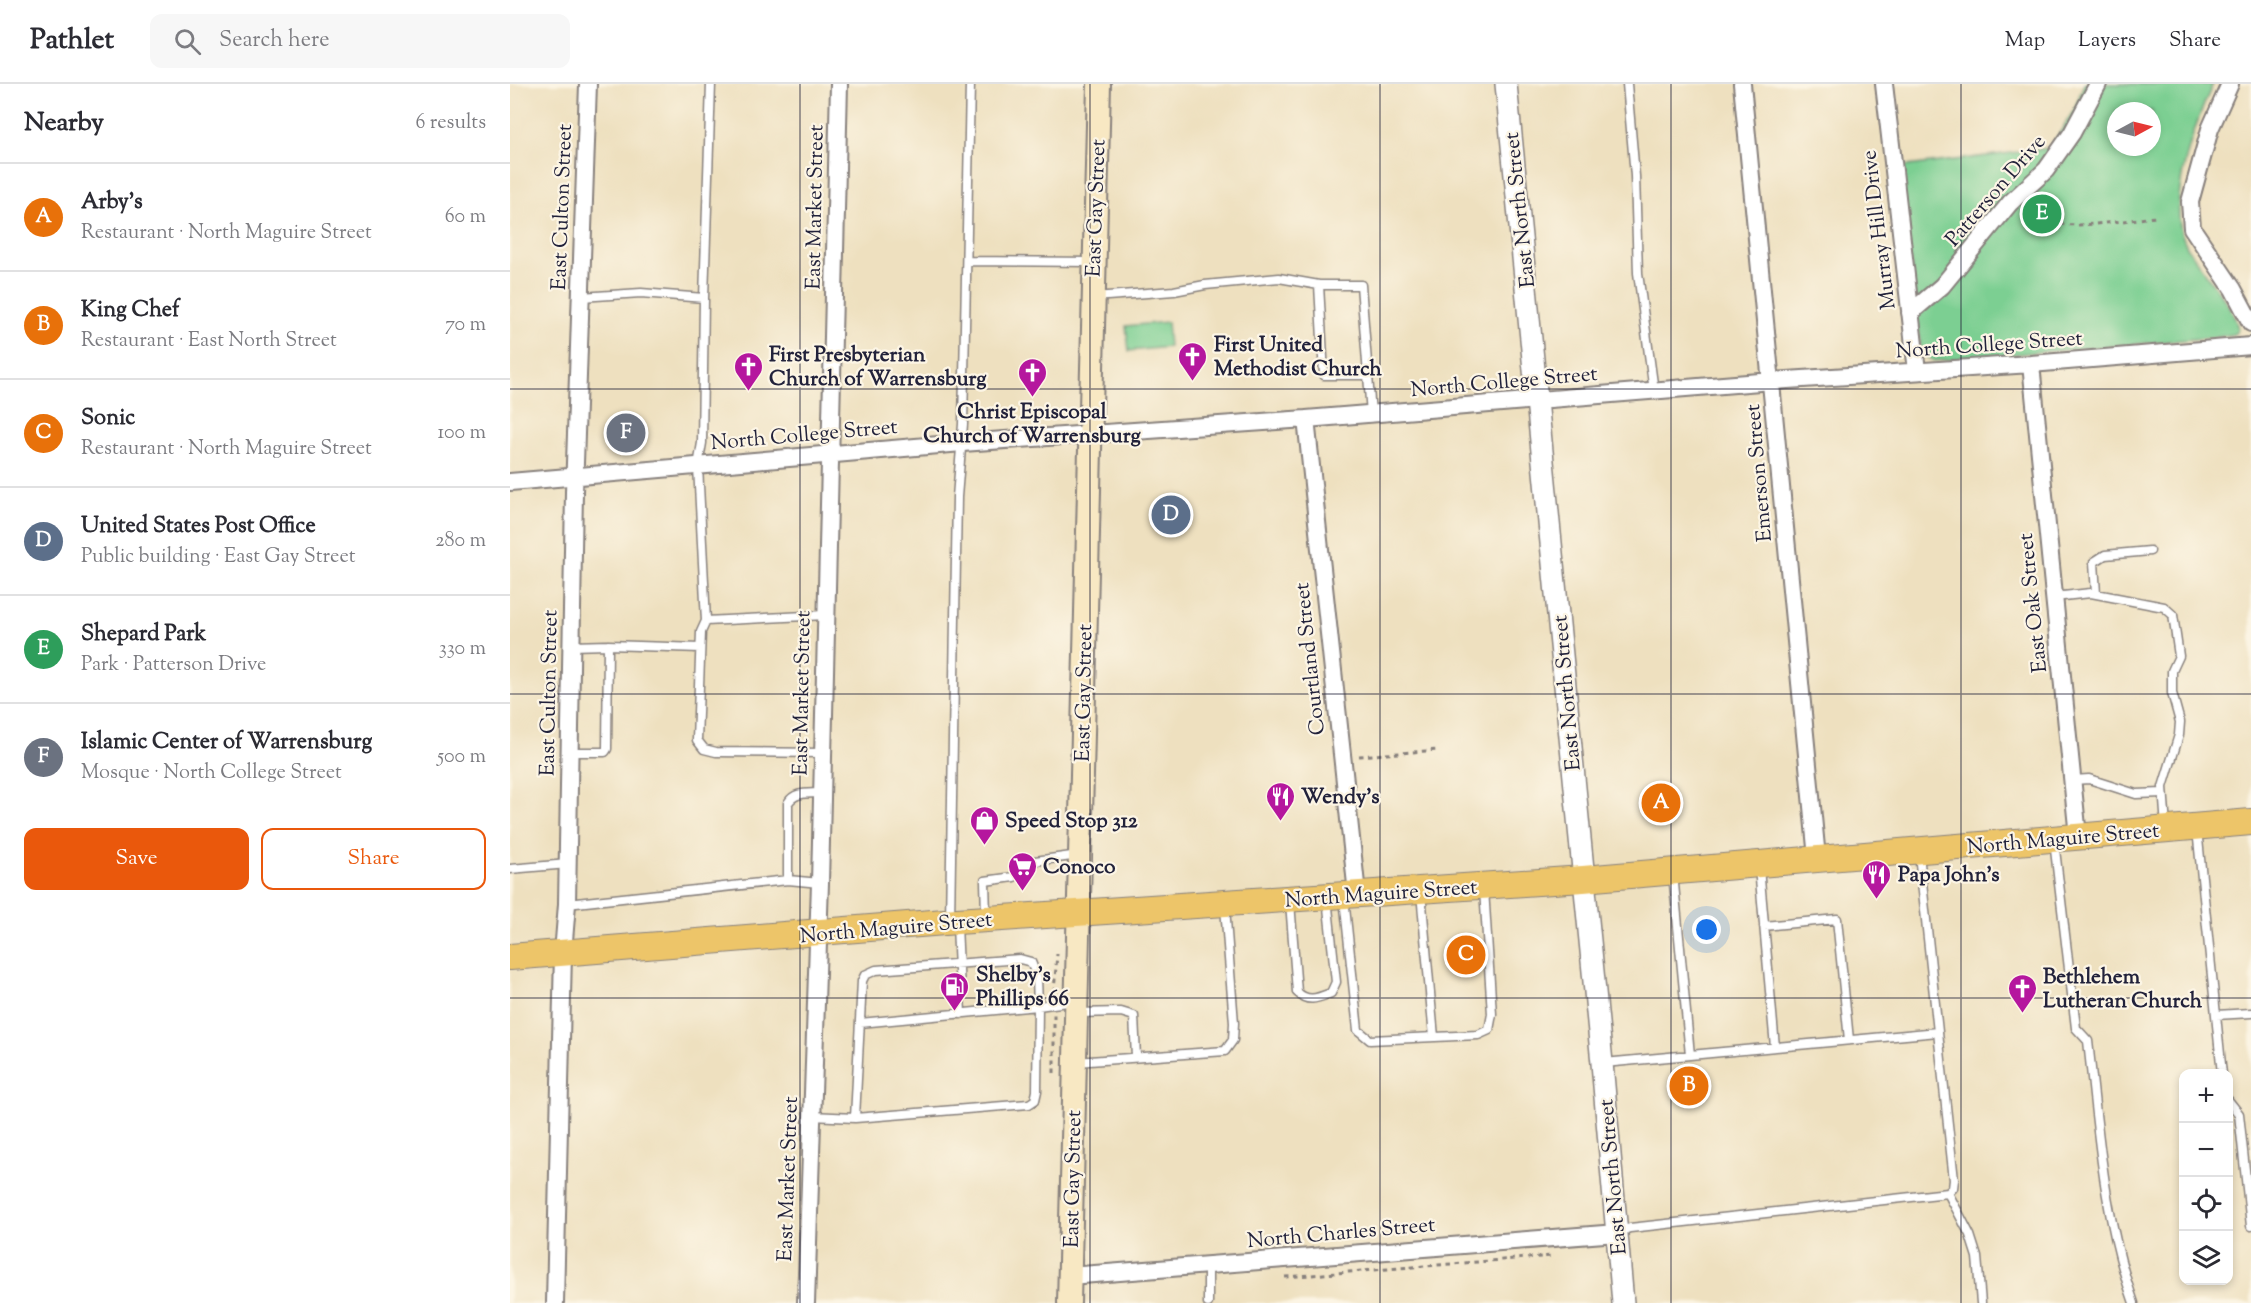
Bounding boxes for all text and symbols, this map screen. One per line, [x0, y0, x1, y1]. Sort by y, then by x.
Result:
search box [150, 14, 570, 68]
text: Pathlet [30, 21, 114, 61]
icon: search [171, 25, 204, 58]
text: Search here [219, 25, 329, 57]
text: Map [2005, 26, 2045, 56]
text: Layers [2078, 26, 2136, 56]
text: Share [2169, 26, 2221, 56]
north arrow [2107, 102, 2161, 156]
text: Nearby [24, 105, 104, 142]
text: 6 results [416, 109, 486, 138]
street label: East Culton Street [545, 123, 581, 291]
street label: East Market Street [800, 124, 832, 290]
street label: Patterson Drive [1939, 129, 2054, 254]
street label: East North Street [1498, 130, 1544, 289]
street label: East Gay Street [1080, 139, 1114, 278]
street label: Murray Hill Drive [1855, 148, 1905, 311]
text: Arby's [81, 187, 143, 219]
pin: E [2022, 192, 2062, 236]
text: A [35, 203, 52, 232]
text: 60 m [445, 203, 486, 232]
text: Restaurant · North Maguire Street [81, 219, 372, 248]
text: King Chef [81, 295, 180, 327]
text: B [37, 311, 50, 340]
text: 70 m [445, 311, 486, 340]
street label: North College Street [1895, 324, 2084, 367]
text: Restaurant · East North Street [81, 327, 337, 356]
place label: First United Methodist Church [1214, 331, 1383, 385]
church icon: First United Methodist Church [1177, 340, 1209, 382]
place label: First Presbyterian Church of Warrensburg [769, 341, 987, 395]
church icon: First Presbyterian Church of Warrensburg [732, 350, 764, 392]
church icon: Christ Episcopal Church of Warrensburg [1016, 356, 1048, 398]
street label: North College Street [1409, 360, 1599, 406]
place label: Christ Episcopal Church of Warrensburg [923, 398, 1142, 452]
text: Sonic [81, 403, 135, 435]
street label: Emerson Street [1739, 403, 1781, 543]
pin: F [606, 410, 646, 456]
street label: North College Street [709, 413, 899, 459]
text: C [35, 419, 52, 448]
text: 100 m [437, 419, 486, 448]
text: Restaurant · North Maguire Street [81, 435, 372, 464]
pin: D [1152, 492, 1190, 538]
text: United States Post Office [81, 511, 316, 543]
text: D [36, 527, 51, 556]
text: 280 m [435, 527, 486, 556]
street label: East Oak Street [2012, 532, 2056, 674]
text: Public building · East Gay Street [81, 543, 355, 572]
street label: Courtland Street [1288, 581, 1334, 737]
street label: East Culton Street [534, 610, 566, 777]
street label: East Market Street [787, 610, 819, 776]
street label: East North Street [1546, 614, 1590, 772]
text: Shepard Park [81, 619, 206, 651]
street label: East Gay Street [1069, 624, 1101, 762]
text: E [37, 635, 50, 664]
text: 330 m [439, 635, 486, 664]
text: Park · Patterson Drive [81, 651, 266, 680]
text: Islamic Center of Warrensburg [81, 727, 372, 759]
text: F [38, 743, 49, 772]
text: 500 m [437, 743, 486, 772]
text: Mosque · North College Street [81, 759, 342, 788]
restaurant icon: Wendy's [1264, 780, 1296, 822]
pin: A [1642, 780, 1680, 826]
place label: Wendy's [1301, 783, 1380, 813]
shop icon: Speed Stop 312 [968, 804, 1000, 846]
place label: Speed Stop 312 [1005, 807, 1138, 837]
street label: North Maguire Street [1966, 817, 2161, 863]
button: Save [24, 828, 249, 890]
button: Share [261, 828, 486, 890]
supermarket icon: Conoco [1006, 850, 1038, 892]
place label: Conoco [1043, 853, 1116, 883]
restaurant icon: Papa John's [1861, 858, 1893, 900]
place label: Papa John's [1898, 861, 2000, 891]
street label: North Maguire Street [1284, 873, 1478, 917]
street label: North Maguire Street [799, 906, 994, 952]
your location [1692, 915, 1721, 944]
pin: C [1446, 932, 1486, 978]
place label: Shelby's Phillips 66 [976, 961, 1069, 1015]
place label: Bethlehem Lutheran Church [2043, 963, 2203, 1017]
fuel station icon: Shelby's Phillips 66 [939, 970, 971, 1012]
church icon: Bethlehem Lutheran Church [2006, 972, 2038, 1014]
pin: B [1670, 1064, 1708, 1108]
map controls [2179, 1069, 2233, 1285]
button: + [2179, 1069, 2233, 1123]
street label: East Market Street [771, 1096, 807, 1262]
street label: East North Street [1592, 1098, 1636, 1256]
street label: East Gay Street [1058, 1110, 1090, 1248]
button: − [2179, 1123, 2233, 1177]
button: locate [2179, 1177, 2233, 1231]
street label: North Charles Street [1246, 1211, 1436, 1257]
button: layers [2179, 1231, 2233, 1285]

